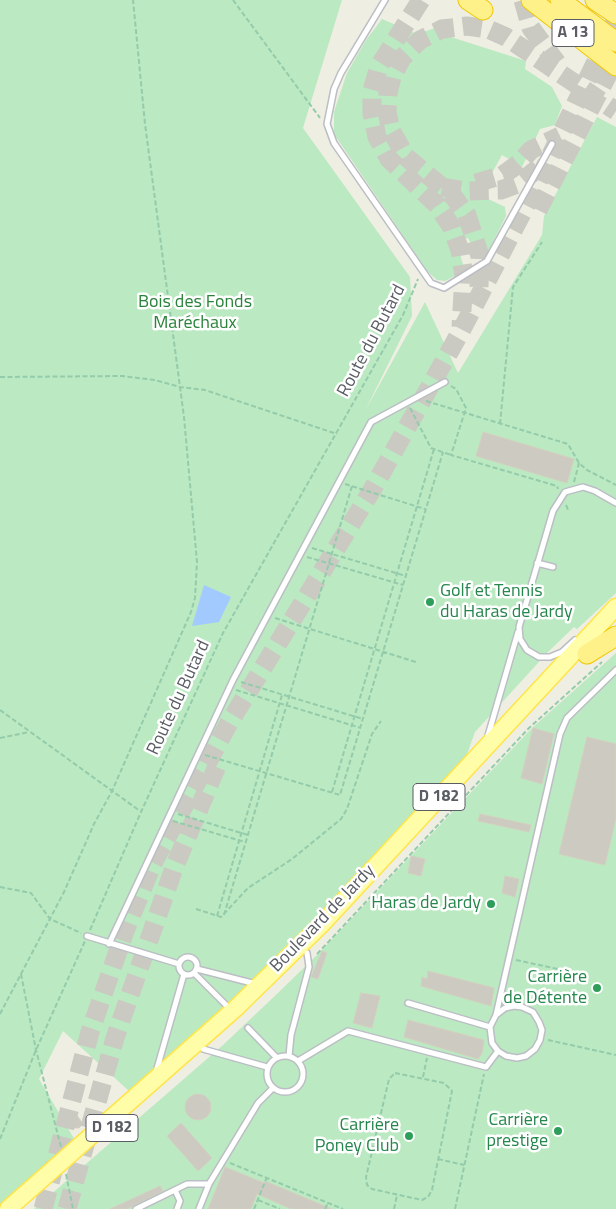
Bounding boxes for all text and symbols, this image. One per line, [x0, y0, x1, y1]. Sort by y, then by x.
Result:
road number: A 13 [552, 19, 594, 46]
street label: Route du Butard [333, 281, 411, 401]
park label: Bois des Fonds Maréchaux [138, 292, 252, 334]
place label: Golf et Tennis du Haras de Jardy [440, 581, 573, 624]
marker: Golf et Tennis du Haras de Jardy [424, 596, 436, 608]
street label: Route du Butard [143, 637, 215, 759]
road number: D 182 [413, 784, 465, 810]
street label: Boulevard de Jardy [266, 861, 380, 977]
place label: Haras de Jardy [371, 893, 481, 915]
marker: Haras de Jardy [485, 898, 497, 910]
place label: Carrière de Détente [503, 967, 587, 1010]
marker: Carrière de Détente [591, 982, 603, 994]
place label: Carrière prestige [486, 1110, 548, 1152]
road number: D 182 [86, 1114, 138, 1142]
place label: Carrière Poney Club [315, 1115, 399, 1158]
marker: Carrière prestige [552, 1125, 564, 1137]
marker: Carrière Poney Club [403, 1130, 415, 1142]

